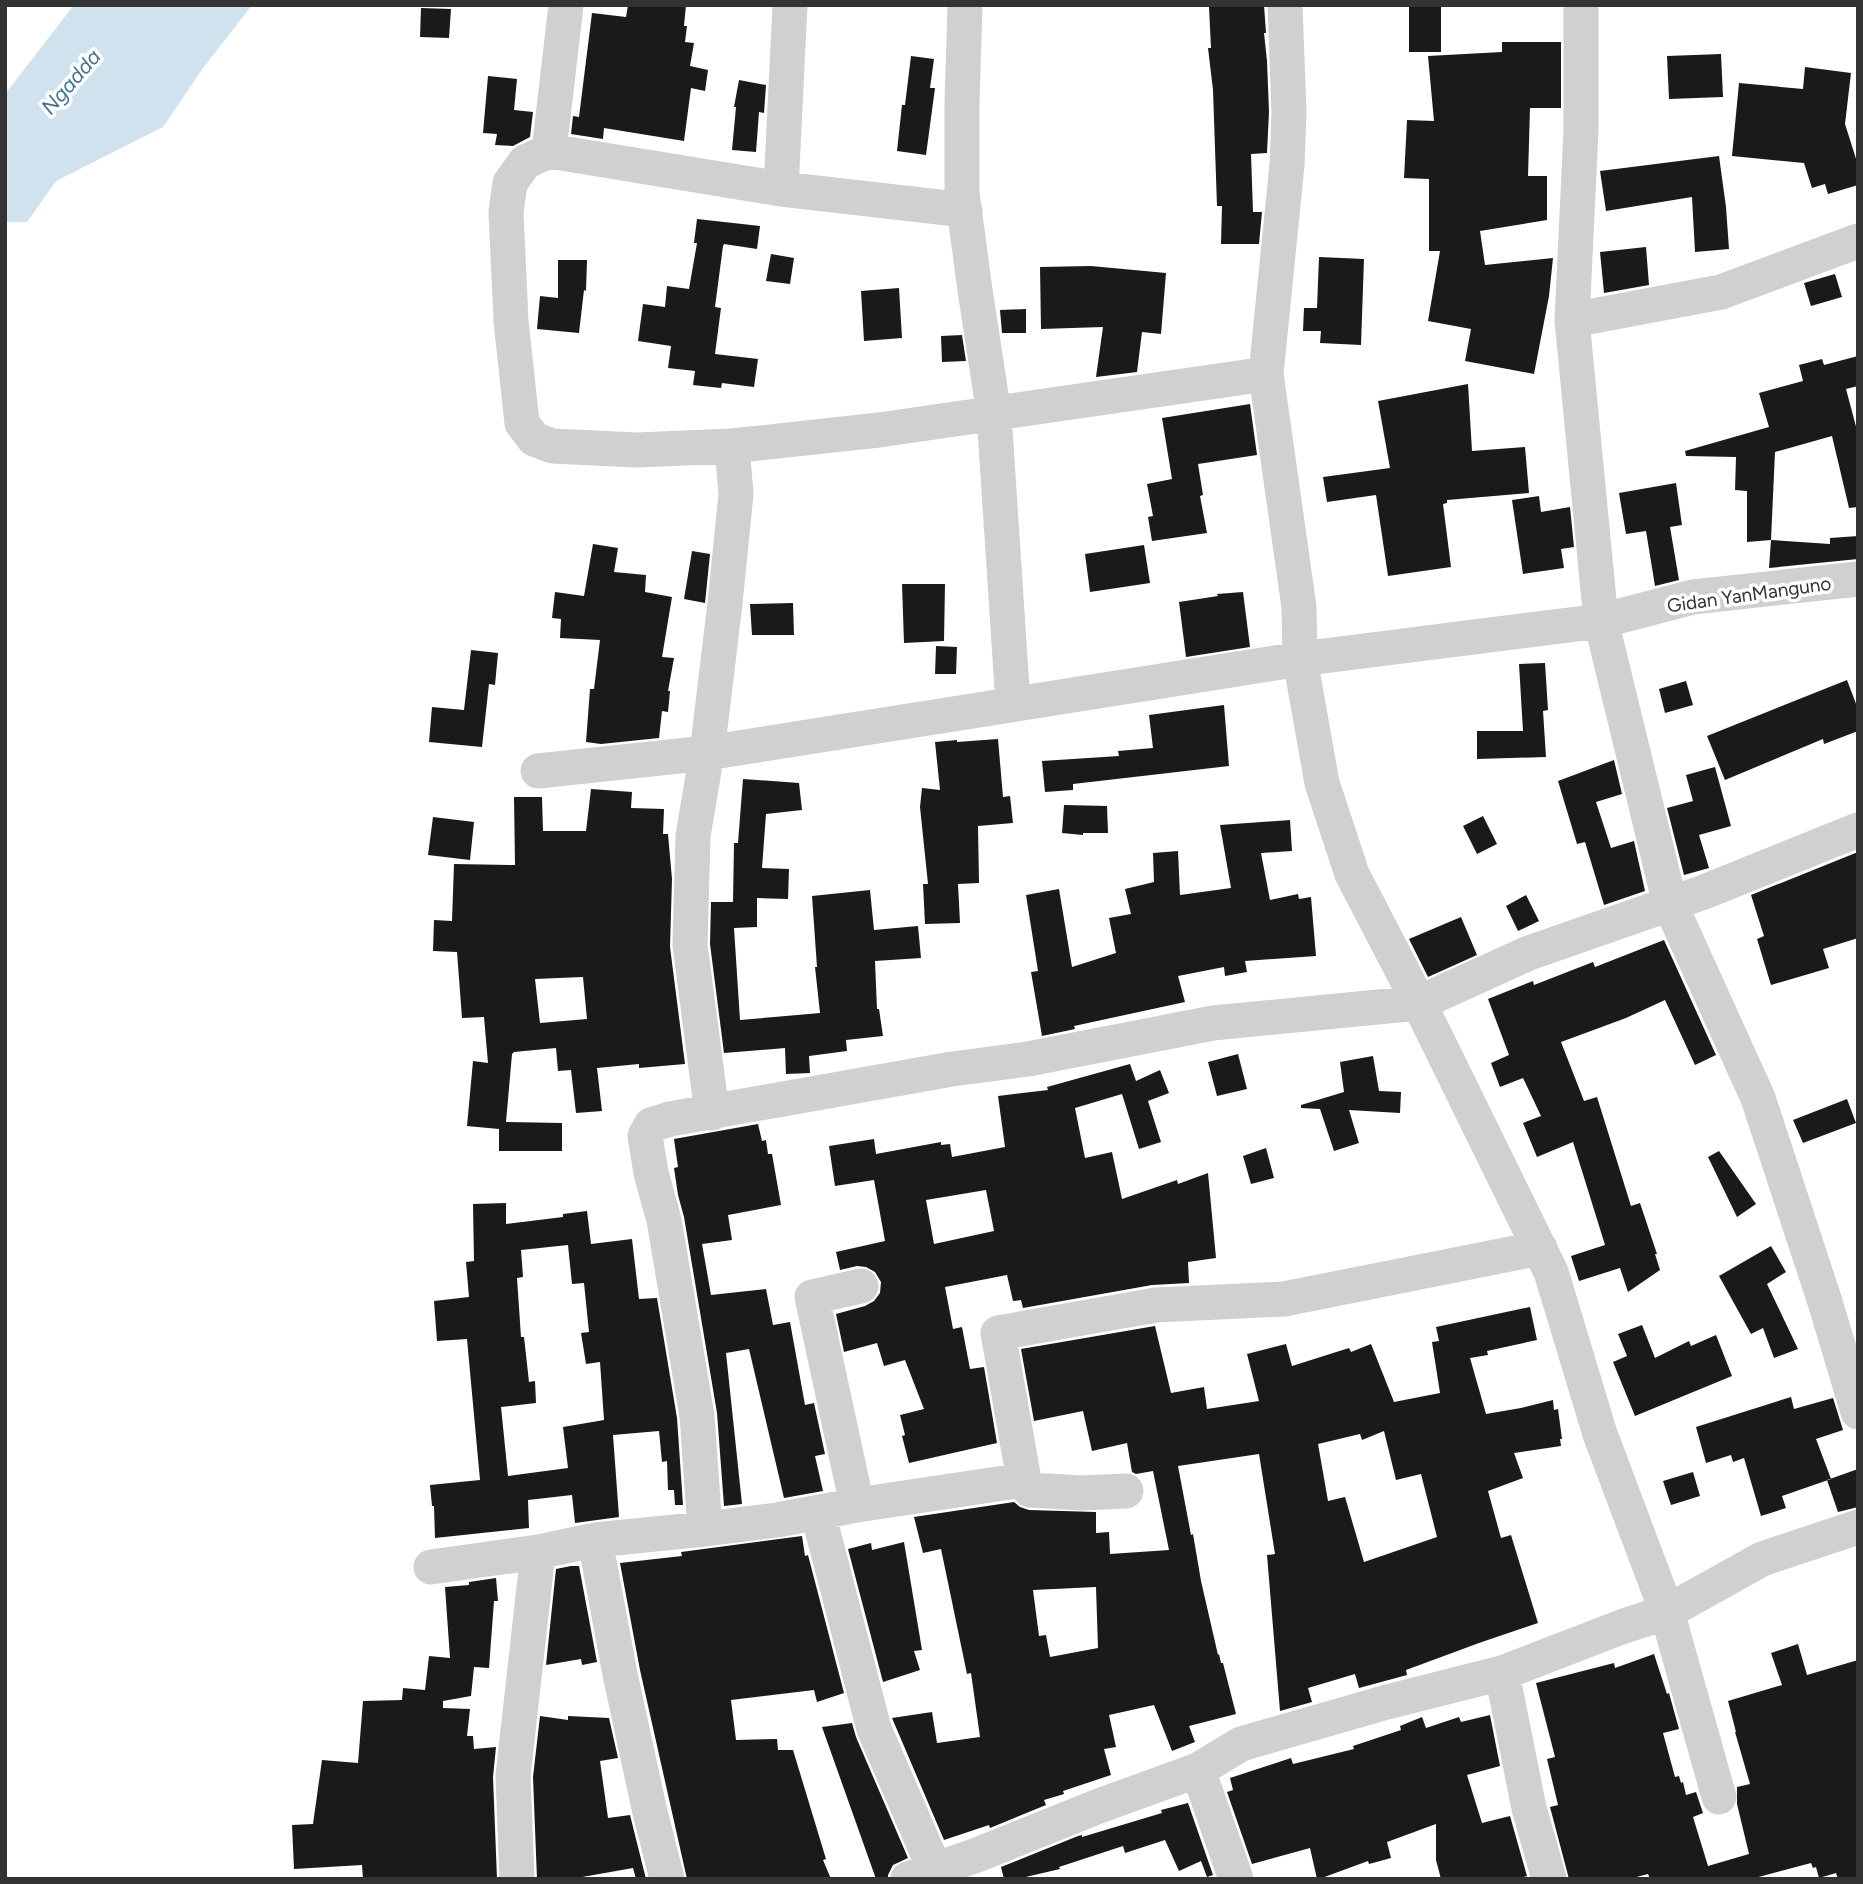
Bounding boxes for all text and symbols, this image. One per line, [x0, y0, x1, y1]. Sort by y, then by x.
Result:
water label: Ngadda [36, 44, 106, 119]
street label: Gidan YanManguno [1666, 572, 1833, 617]

